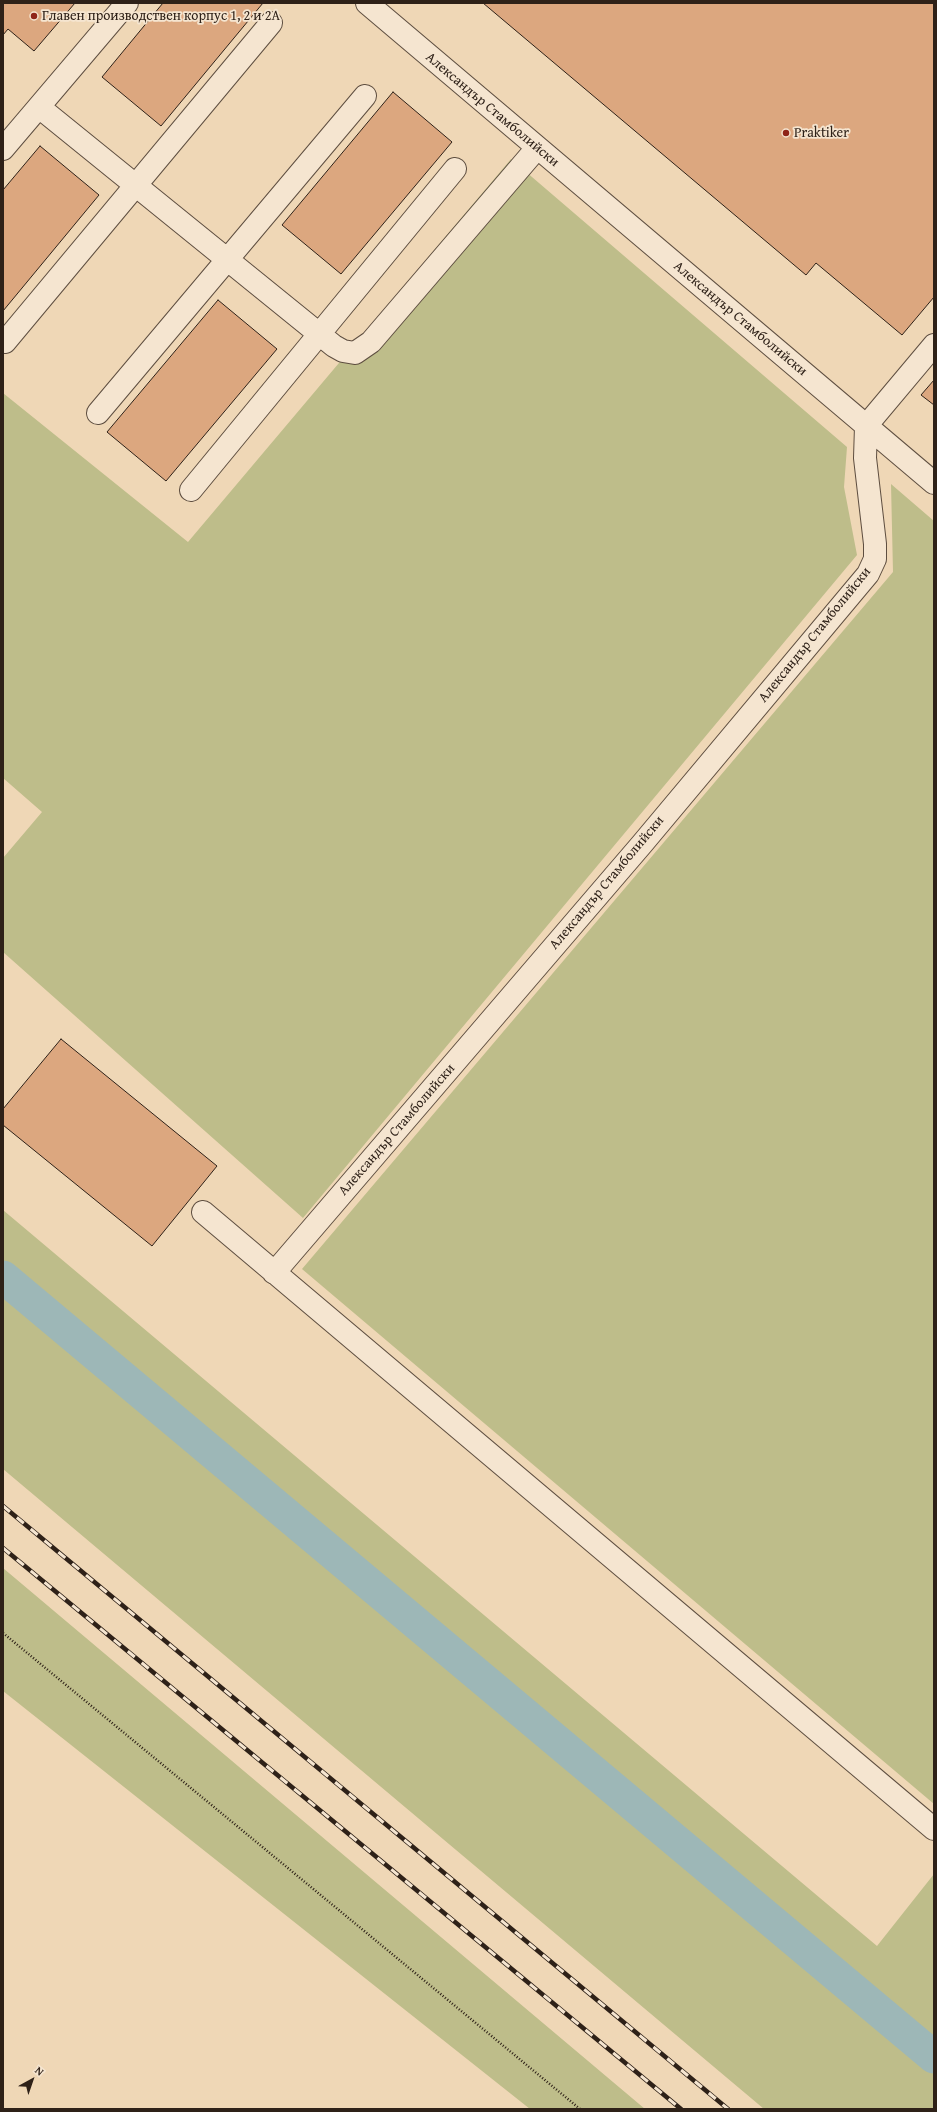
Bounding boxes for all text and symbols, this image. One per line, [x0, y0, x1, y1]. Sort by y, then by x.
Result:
place label: Главен производствен корпус 1, 2 и 2А [42, 8, 280, 24]
marker: Главен производствен корпус 1, 2 и 2А [29, 11, 39, 21]
street label: Александър Стамболийски [422, 49, 562, 171]
place label: Praktiker [794, 125, 849, 141]
marker: Praktiker [781, 128, 791, 138]
street label: Александър Стамболийски [670, 258, 810, 380]
street label: Александър Стамболийски [755, 564, 875, 706]
street label: Александър Стамболийски [546, 813, 668, 953]
street label: Александър Стамболийски [335, 1061, 459, 1199]
north arrow [12, 2060, 52, 2100]
text: N [32, 2062, 48, 2079]

